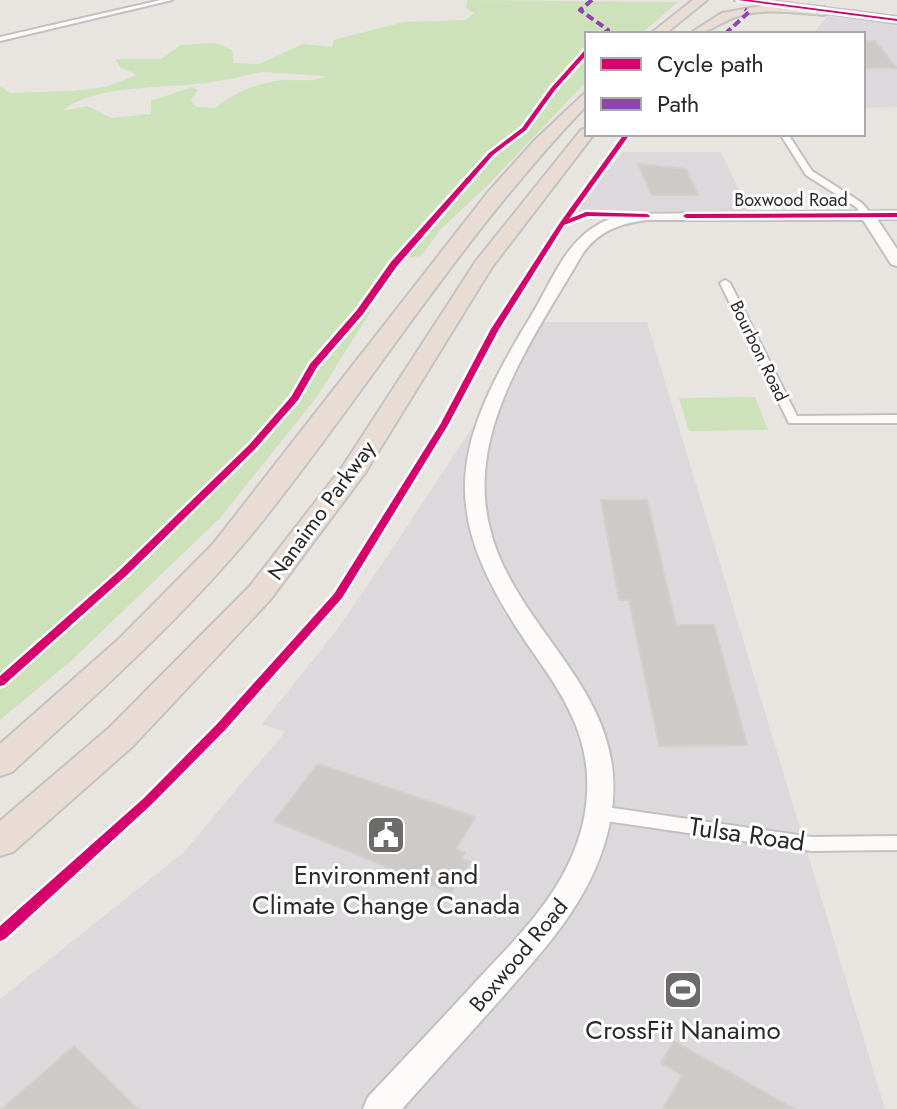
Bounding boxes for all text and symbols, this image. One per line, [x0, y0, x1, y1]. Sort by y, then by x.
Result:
legend [585, 32, 865, 136]
text: Cycle path [657, 46, 764, 81]
text: Path [657, 86, 699, 121]
street label: Boxwood Road [734, 187, 848, 213]
street label: Bourbon Road [723, 296, 795, 406]
street label: Nanaimo Parkway [259, 433, 383, 587]
street label: Tulsa Road [687, 807, 807, 861]
public building icon: Environment and Climate Change Canada [365, 814, 407, 856]
place label: Environment and Climate Change Canada [252, 856, 520, 924]
street label: Boxwood Road [461, 892, 575, 1018]
sports icon: CrossFit Nanaimo [662, 969, 704, 1011]
place label: CrossFit Nanaimo [585, 1011, 781, 1049]

